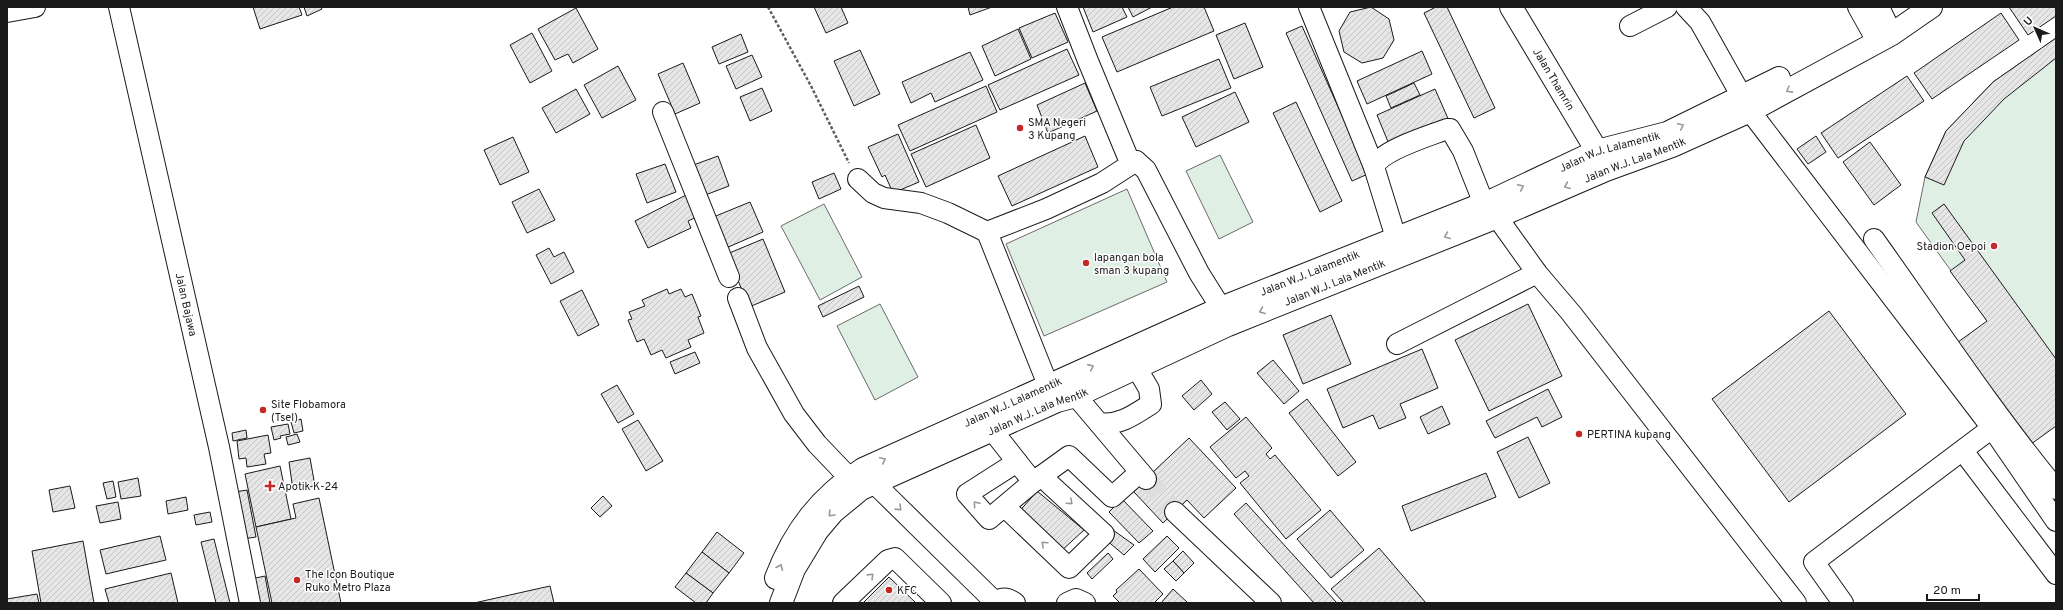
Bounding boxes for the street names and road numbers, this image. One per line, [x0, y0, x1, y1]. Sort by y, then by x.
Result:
street label: Jalan Thamrin [1529, 46, 1577, 113]
street label: Jalan W.J. Lalamentik [1557, 129, 1662, 176]
street label: Jalan W.J. Lala Mentik [1582, 135, 1688, 187]
street label: Jalan W.J. Lalamentik [1258, 247, 1362, 300]
street label: Jalan W.J. Lala Mentik [1282, 256, 1388, 310]
street label: Jalan Bajawa [172, 271, 200, 338]
street label: Jalan W.J. Lalamentik [962, 374, 1064, 431]
street label: Jalan W.J. Lala Mentik [985, 385, 1091, 439]

